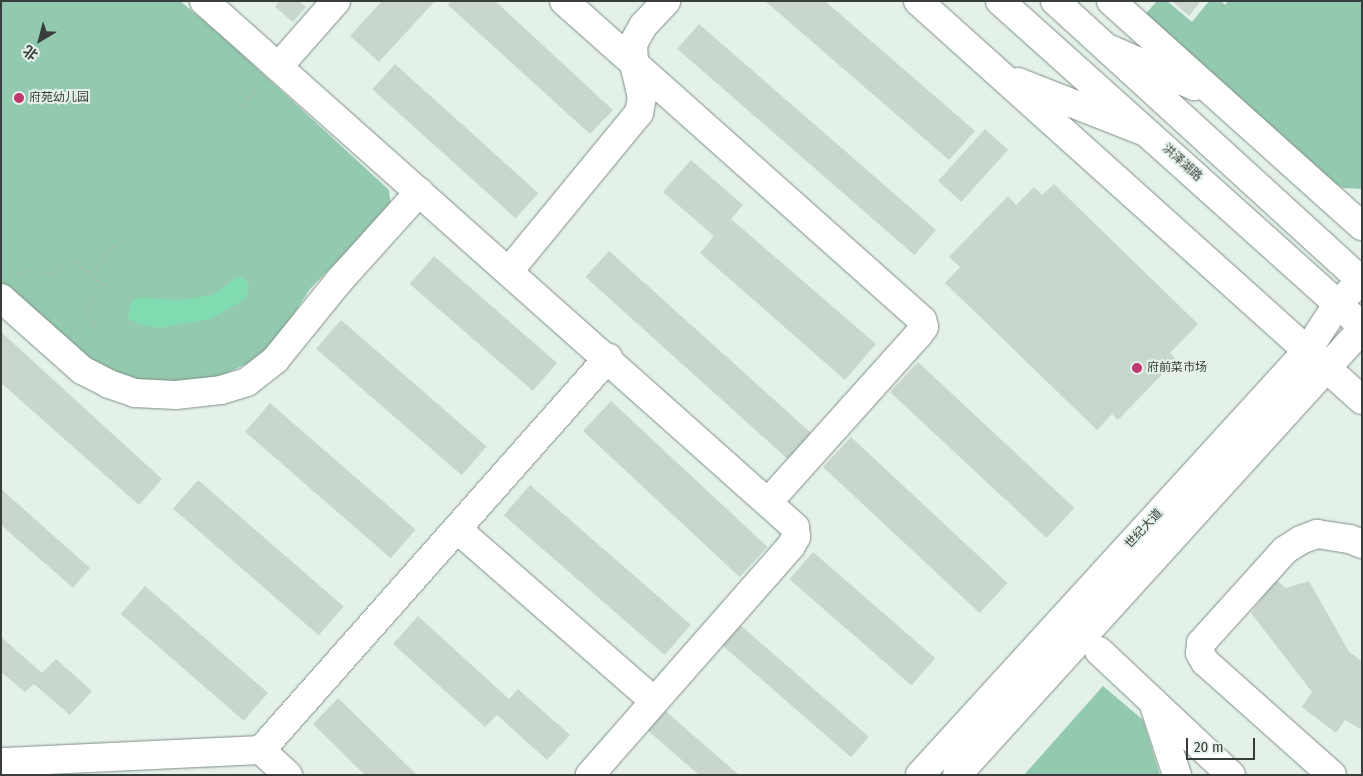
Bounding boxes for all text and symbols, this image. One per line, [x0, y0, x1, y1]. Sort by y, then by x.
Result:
north arrow [15, 15, 65, 65]
text: 北 [20, 41, 41, 63]
place label: 府苑幼儿园 [29, 91, 89, 105]
marker: 府苑幼儿园 [13, 92, 25, 104]
street label: 洪泽湖路 [1159, 142, 1205, 184]
place label: 府前菜市场 [1147, 361, 1207, 375]
marker: 府前菜市场 [1131, 362, 1143, 374]
street label: 世纪大道 [1122, 507, 1166, 551]
scale bar [1188, 728, 1257, 760]
text: 20 m [1194, 738, 1224, 756]

